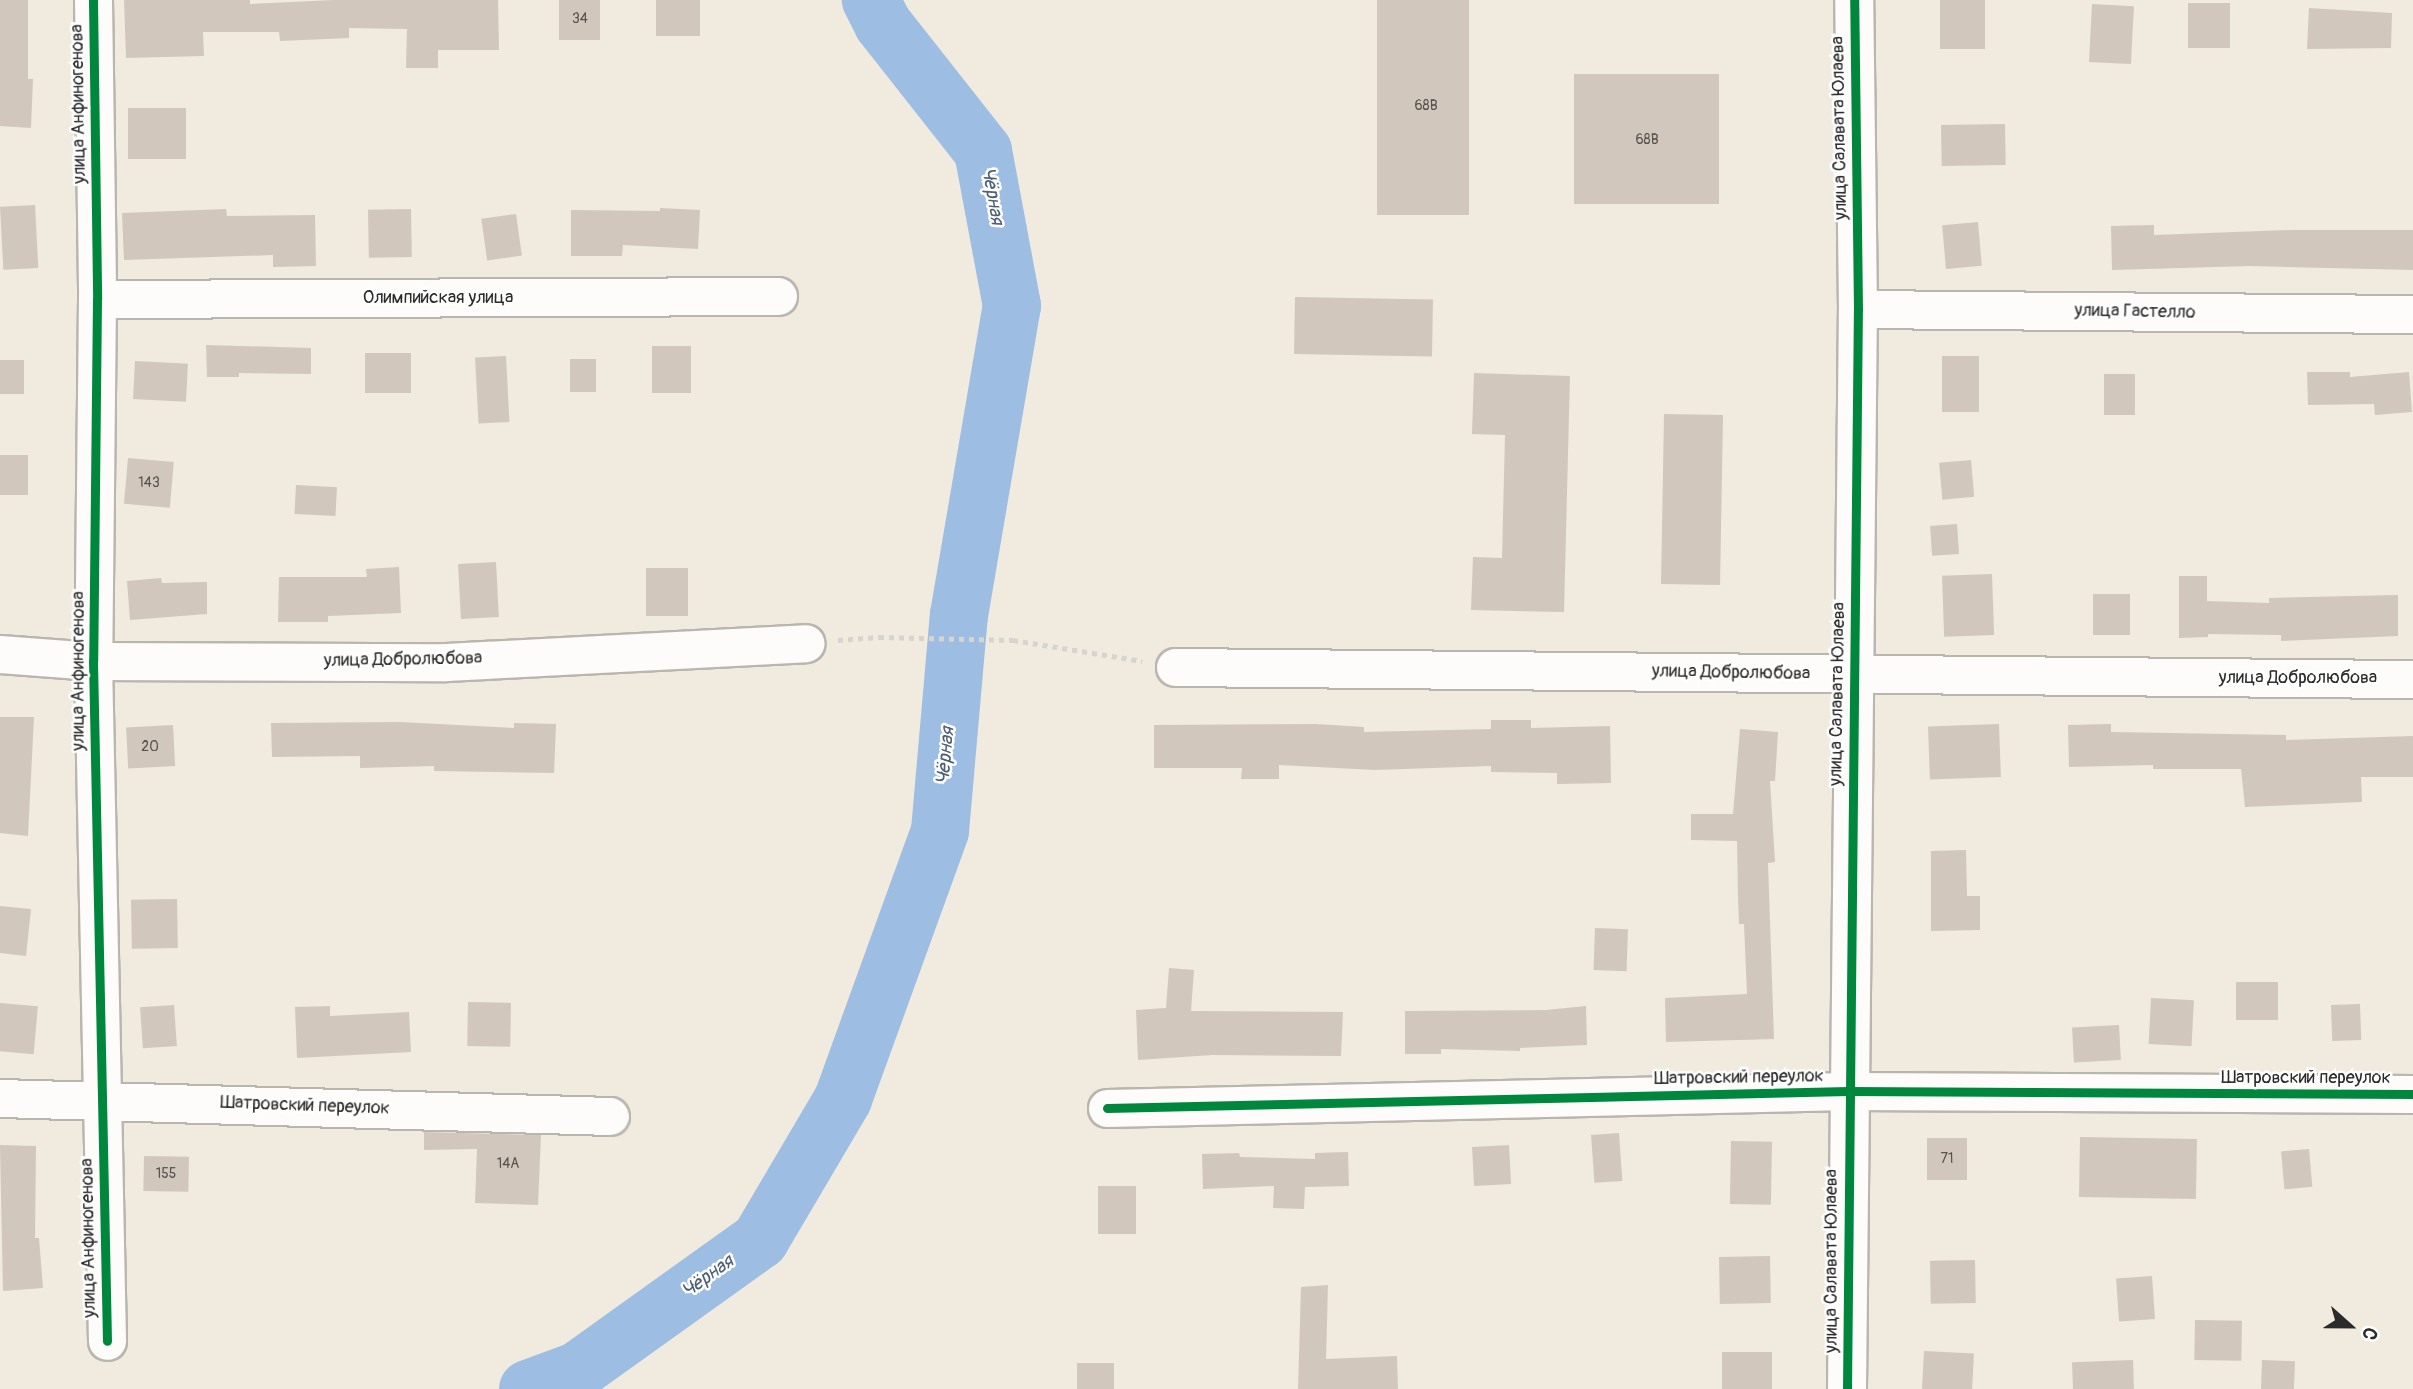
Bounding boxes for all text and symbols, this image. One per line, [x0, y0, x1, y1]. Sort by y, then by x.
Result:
house number: 34 [572, 11, 588, 27]
street label: улица Анфиногенова [67, 24, 91, 184]
street label: улица Салавата Юлаева [1828, 36, 1852, 220]
house number: 68В [1414, 98, 1438, 114]
house number: 68В [1635, 132, 1659, 148]
water label: Чёрная [976, 166, 1008, 226]
street label: Олимпийская улица [363, 287, 513, 309]
street label: улица Гастелло [2074, 300, 2196, 324]
house number: 143 [138, 475, 160, 491]
street label: улица Анфиногенова [68, 591, 90, 751]
street label: улица Салавата Юлаева [1826, 602, 1850, 786]
street label: улица Добролюбова [324, 648, 482, 672]
street label: улица Добролюбова [1652, 661, 1810, 685]
street label: улица Добролюбова [2219, 667, 2377, 689]
water label: Чёрная [932, 726, 960, 786]
house number: 20 [141, 739, 159, 755]
street label: Шатровский переулок [1654, 1066, 1824, 1090]
street label: Шатровский переулок [2221, 1067, 2391, 1089]
street label: Шатровский переулок [220, 1092, 390, 1120]
house number: 71 [1941, 1151, 1953, 1167]
house number: 14А [497, 1156, 519, 1172]
street label: улица Анфиногенова [77, 1158, 101, 1318]
house number: 155 [156, 1166, 176, 1182]
street label: улица Салавата Юлаева [1821, 1169, 1843, 1353]
water label: Чёрная [678, 1251, 738, 1303]
north arrow [2315, 1291, 2385, 1361]
text: С [2356, 1324, 2383, 1343]

